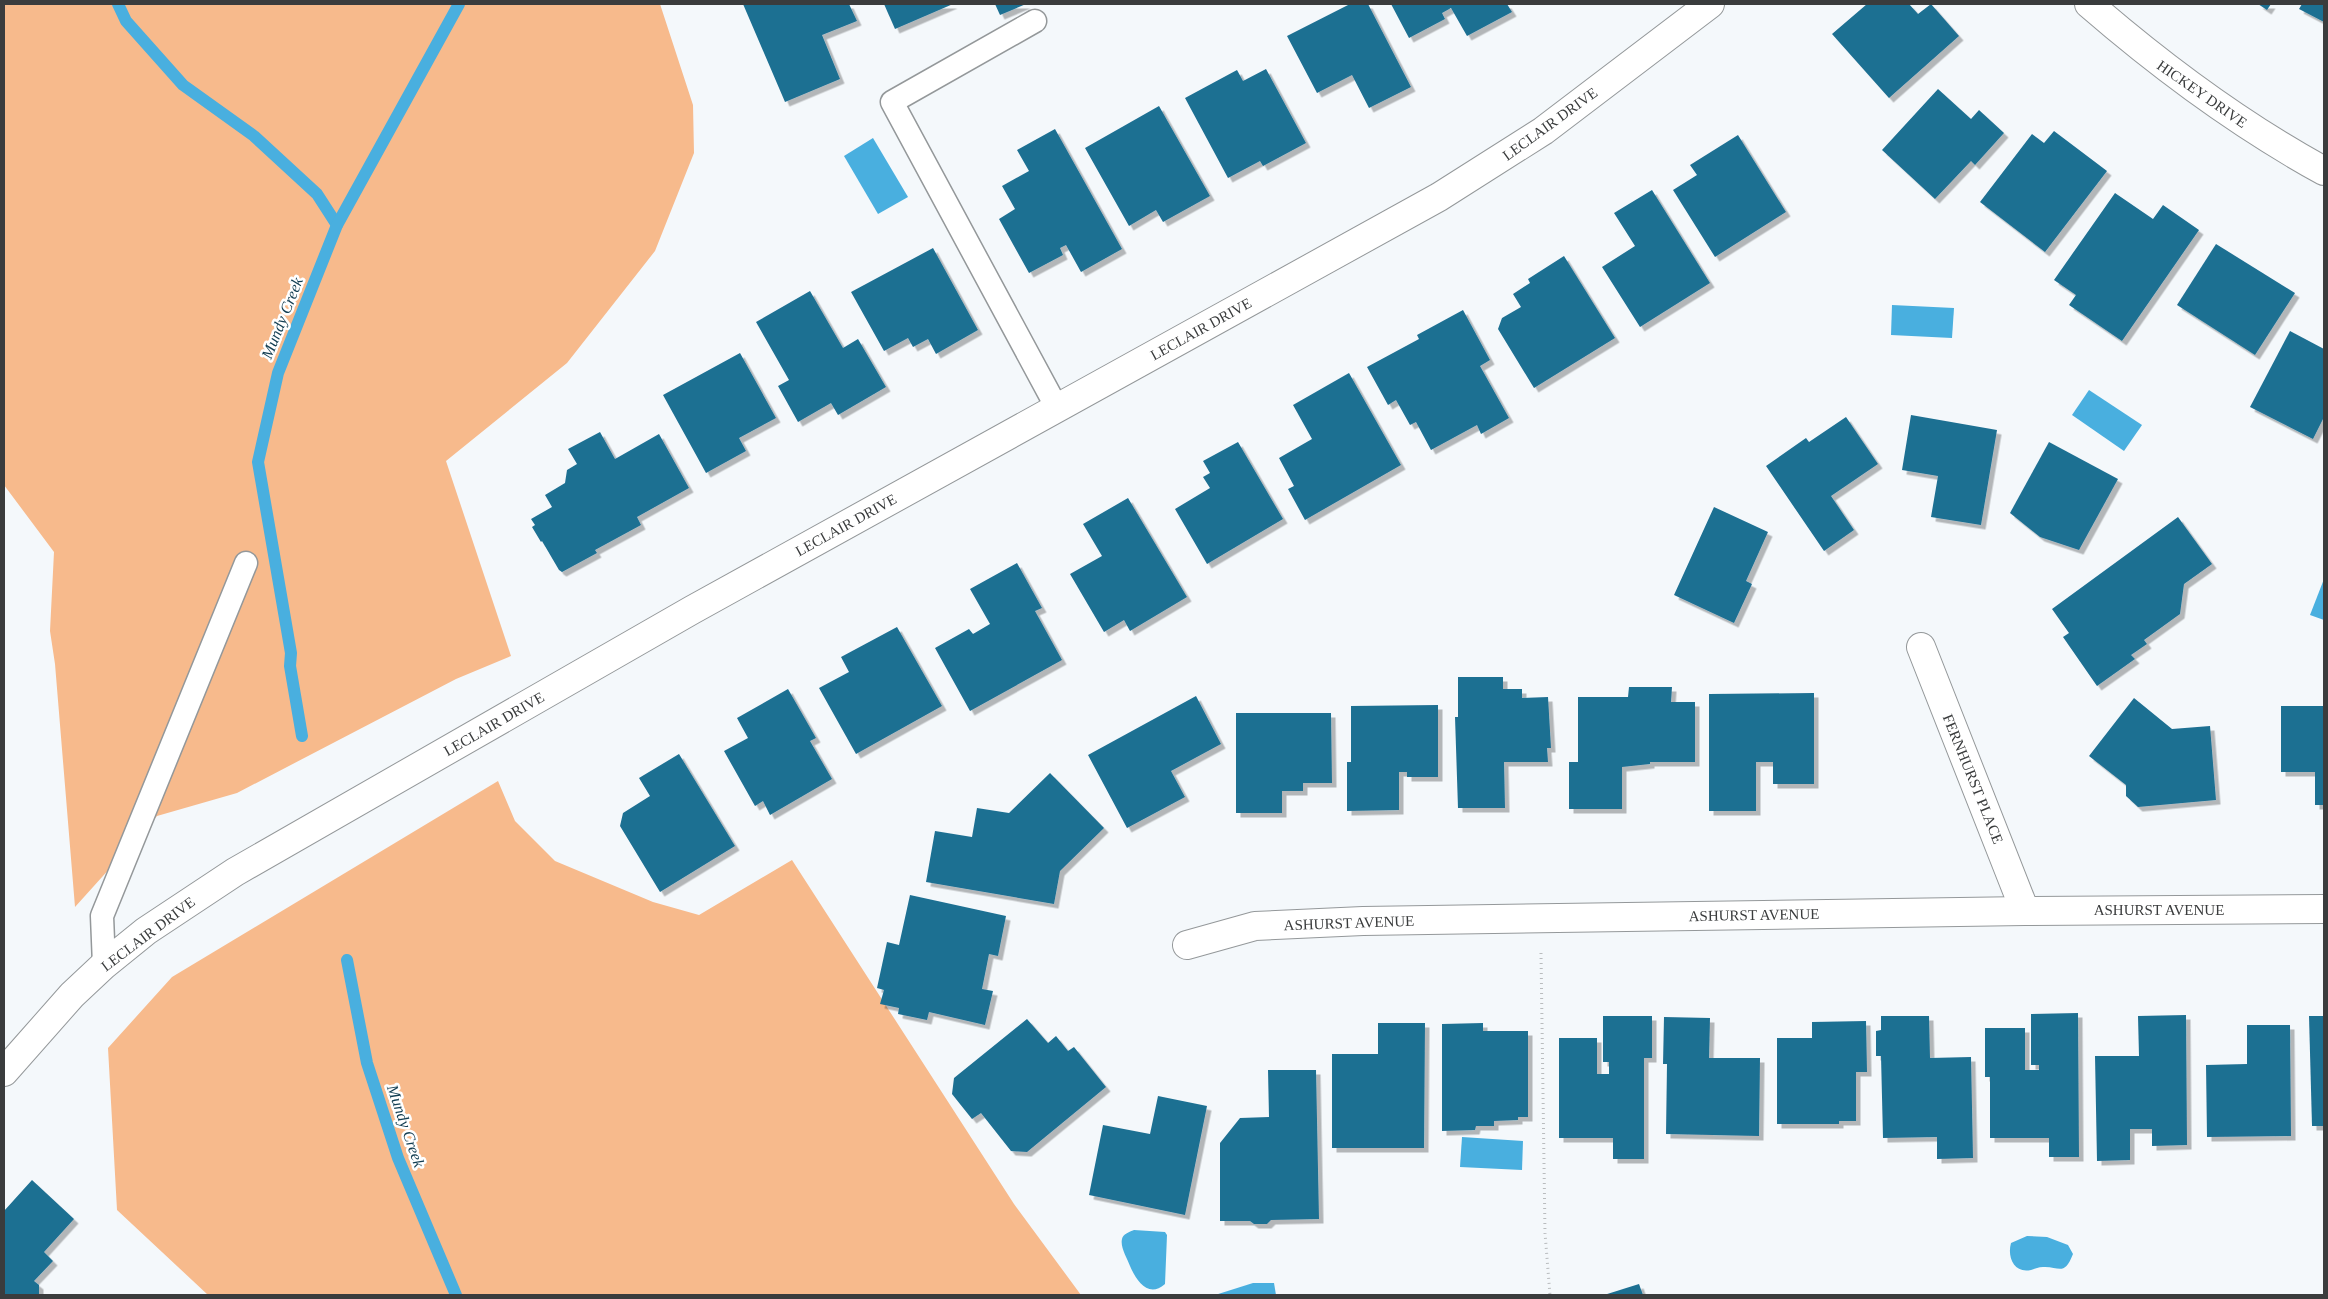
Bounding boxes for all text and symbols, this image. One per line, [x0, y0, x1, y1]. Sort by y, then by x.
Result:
street label: HICKEY DRIVE [2154, 57, 2250, 131]
street label: LECLAIR DRIVE [1500, 84, 1600, 164]
water label: Mundy Creek [258, 274, 307, 362]
street label: LECLAIR DRIVE [1148, 295, 1254, 363]
street label: LECLAIR DRIVE [793, 491, 899, 559]
street label: LECLAIR DRIVE [441, 689, 547, 759]
street label: FERNHURST PLACE [1940, 712, 2006, 846]
street label: LECLAIR DRIVE [98, 894, 198, 974]
street label: ASHURST AVENUE [2094, 902, 2224, 918]
street label: ASHURST AVENUE [1689, 906, 1819, 924]
street label: ASHURST AVENUE [1283, 913, 1415, 933]
water label: Mundy Creek [383, 1082, 428, 1171]

